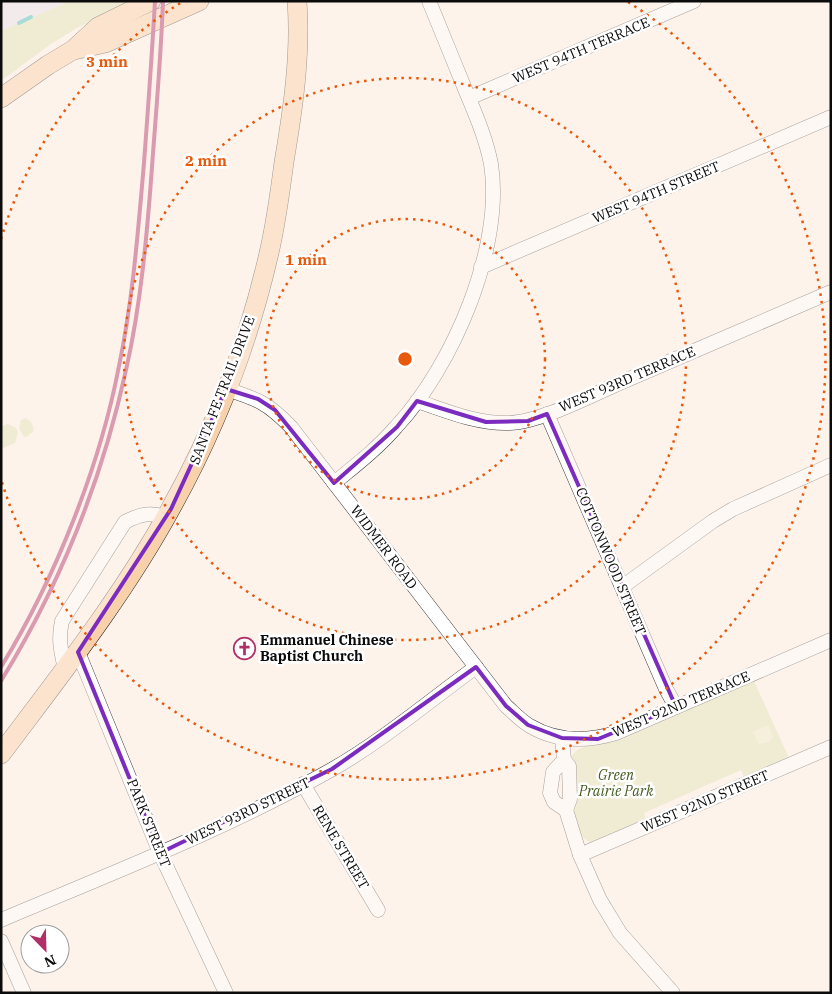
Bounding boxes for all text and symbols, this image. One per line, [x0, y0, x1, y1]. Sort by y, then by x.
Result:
street label: WEST 94TH TERRACE [510, 13, 652, 87]
text: 3 min [86, 52, 128, 71]
text: 2 min [185, 151, 227, 170]
street label: WEST 94TH STREET [590, 157, 722, 227]
text: 1 min [285, 250, 327, 269]
street label: SANTA FE TRAIL DRIVE [185, 313, 259, 467]
street label: WEST 93RD TERRACE [556, 342, 698, 416]
centre of rings [396, 350, 414, 368]
street label: COTTONWOOD STREET [572, 485, 650, 637]
street label: WIDMER ROAD [347, 501, 422, 593]
place label: Emmanuel Chinese Baptist Church [260, 631, 394, 665]
church icon: Emmanuel Chinese Baptist Church [232, 636, 256, 660]
street label: WEST 92ND TERRACE [609, 667, 753, 741]
park label: Green Prairie Park [578, 766, 654, 800]
street label: WEST 92ND STREET [638, 766, 772, 836]
street label: WEST 93RD STREET [183, 773, 313, 849]
street label: PARK STREET [123, 776, 175, 870]
street label: RENE STREET [309, 802, 373, 892]
north arrow [20, 924, 70, 974]
text: N [41, 951, 59, 971]

